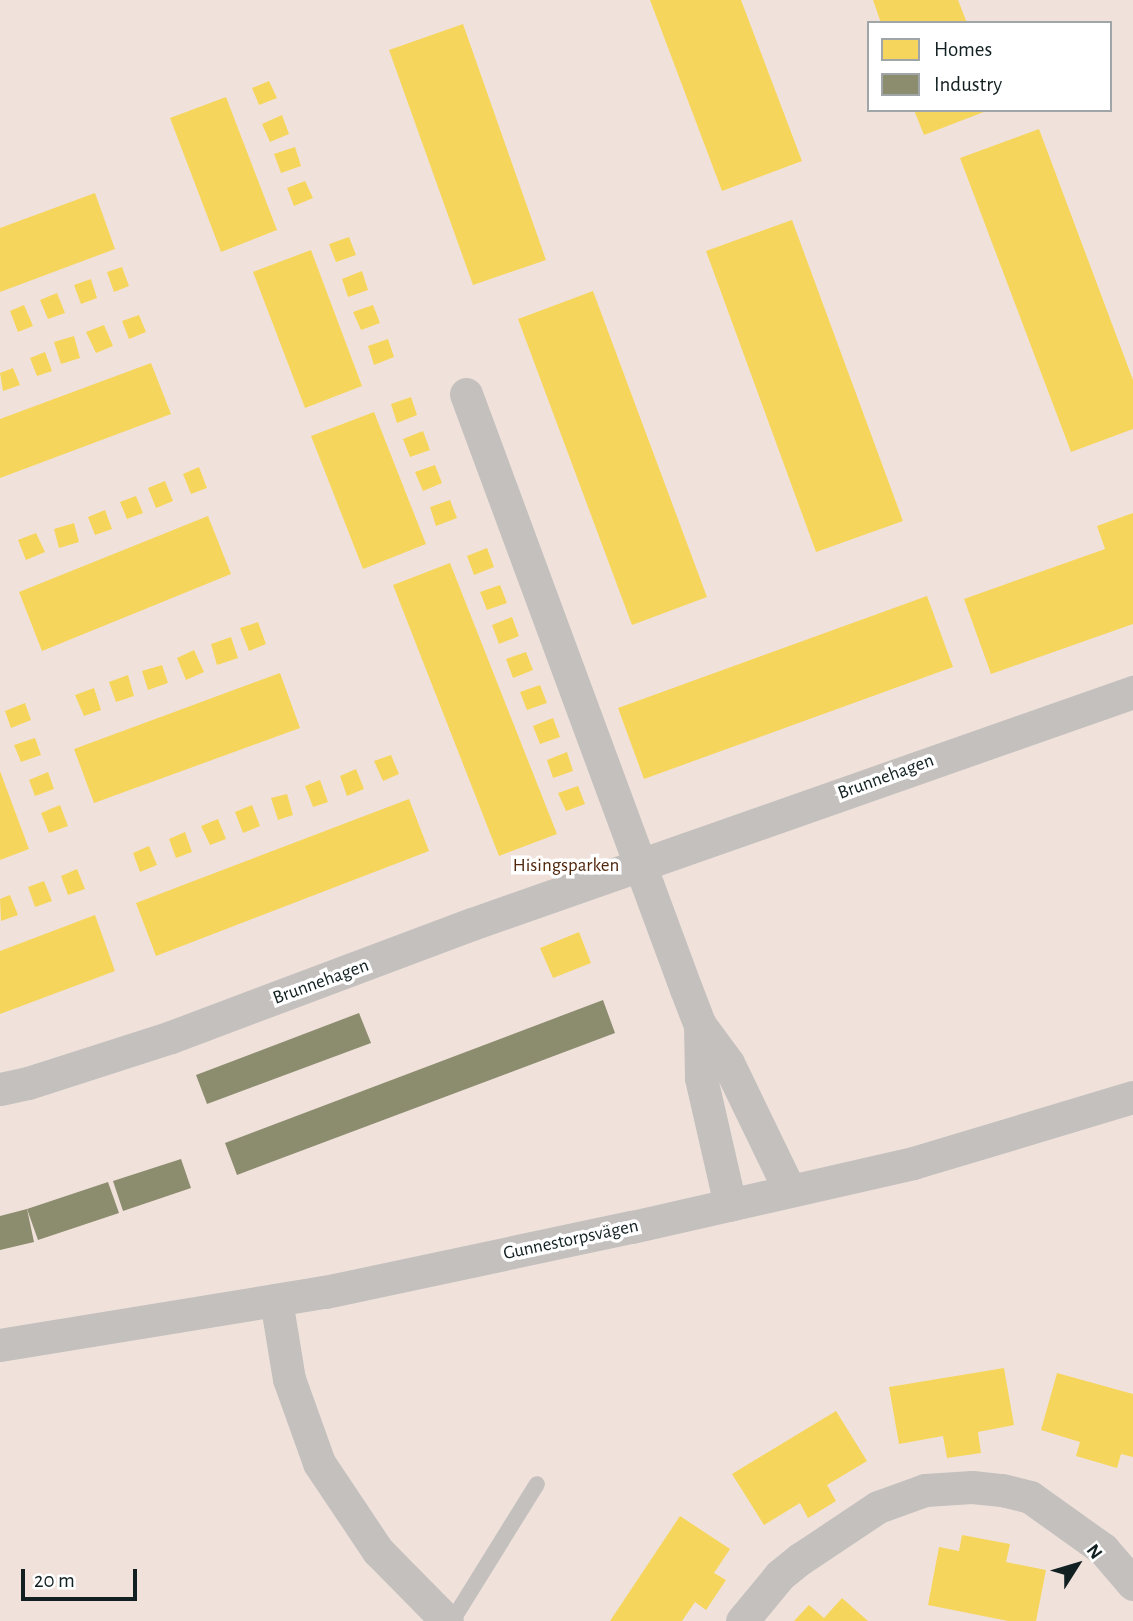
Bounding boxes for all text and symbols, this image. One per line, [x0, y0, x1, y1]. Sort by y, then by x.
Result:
legend [867, 21, 1112, 112]
text: Homes [934, 39, 992, 60]
text: Industry [934, 74, 1002, 95]
street label: Brunnehagen [835, 749, 937, 805]
park label: Hisingsparken [513, 855, 619, 877]
street label: Brunnehagen [270, 954, 372, 1010]
street label: Gunnestorpsvägen [501, 1215, 641, 1265]
north arrow [1042, 1530, 1112, 1600]
text: N [1083, 1541, 1106, 1563]
scale bar [24, 1554, 140, 1598]
text: 20 m [34, 1570, 75, 1591]

